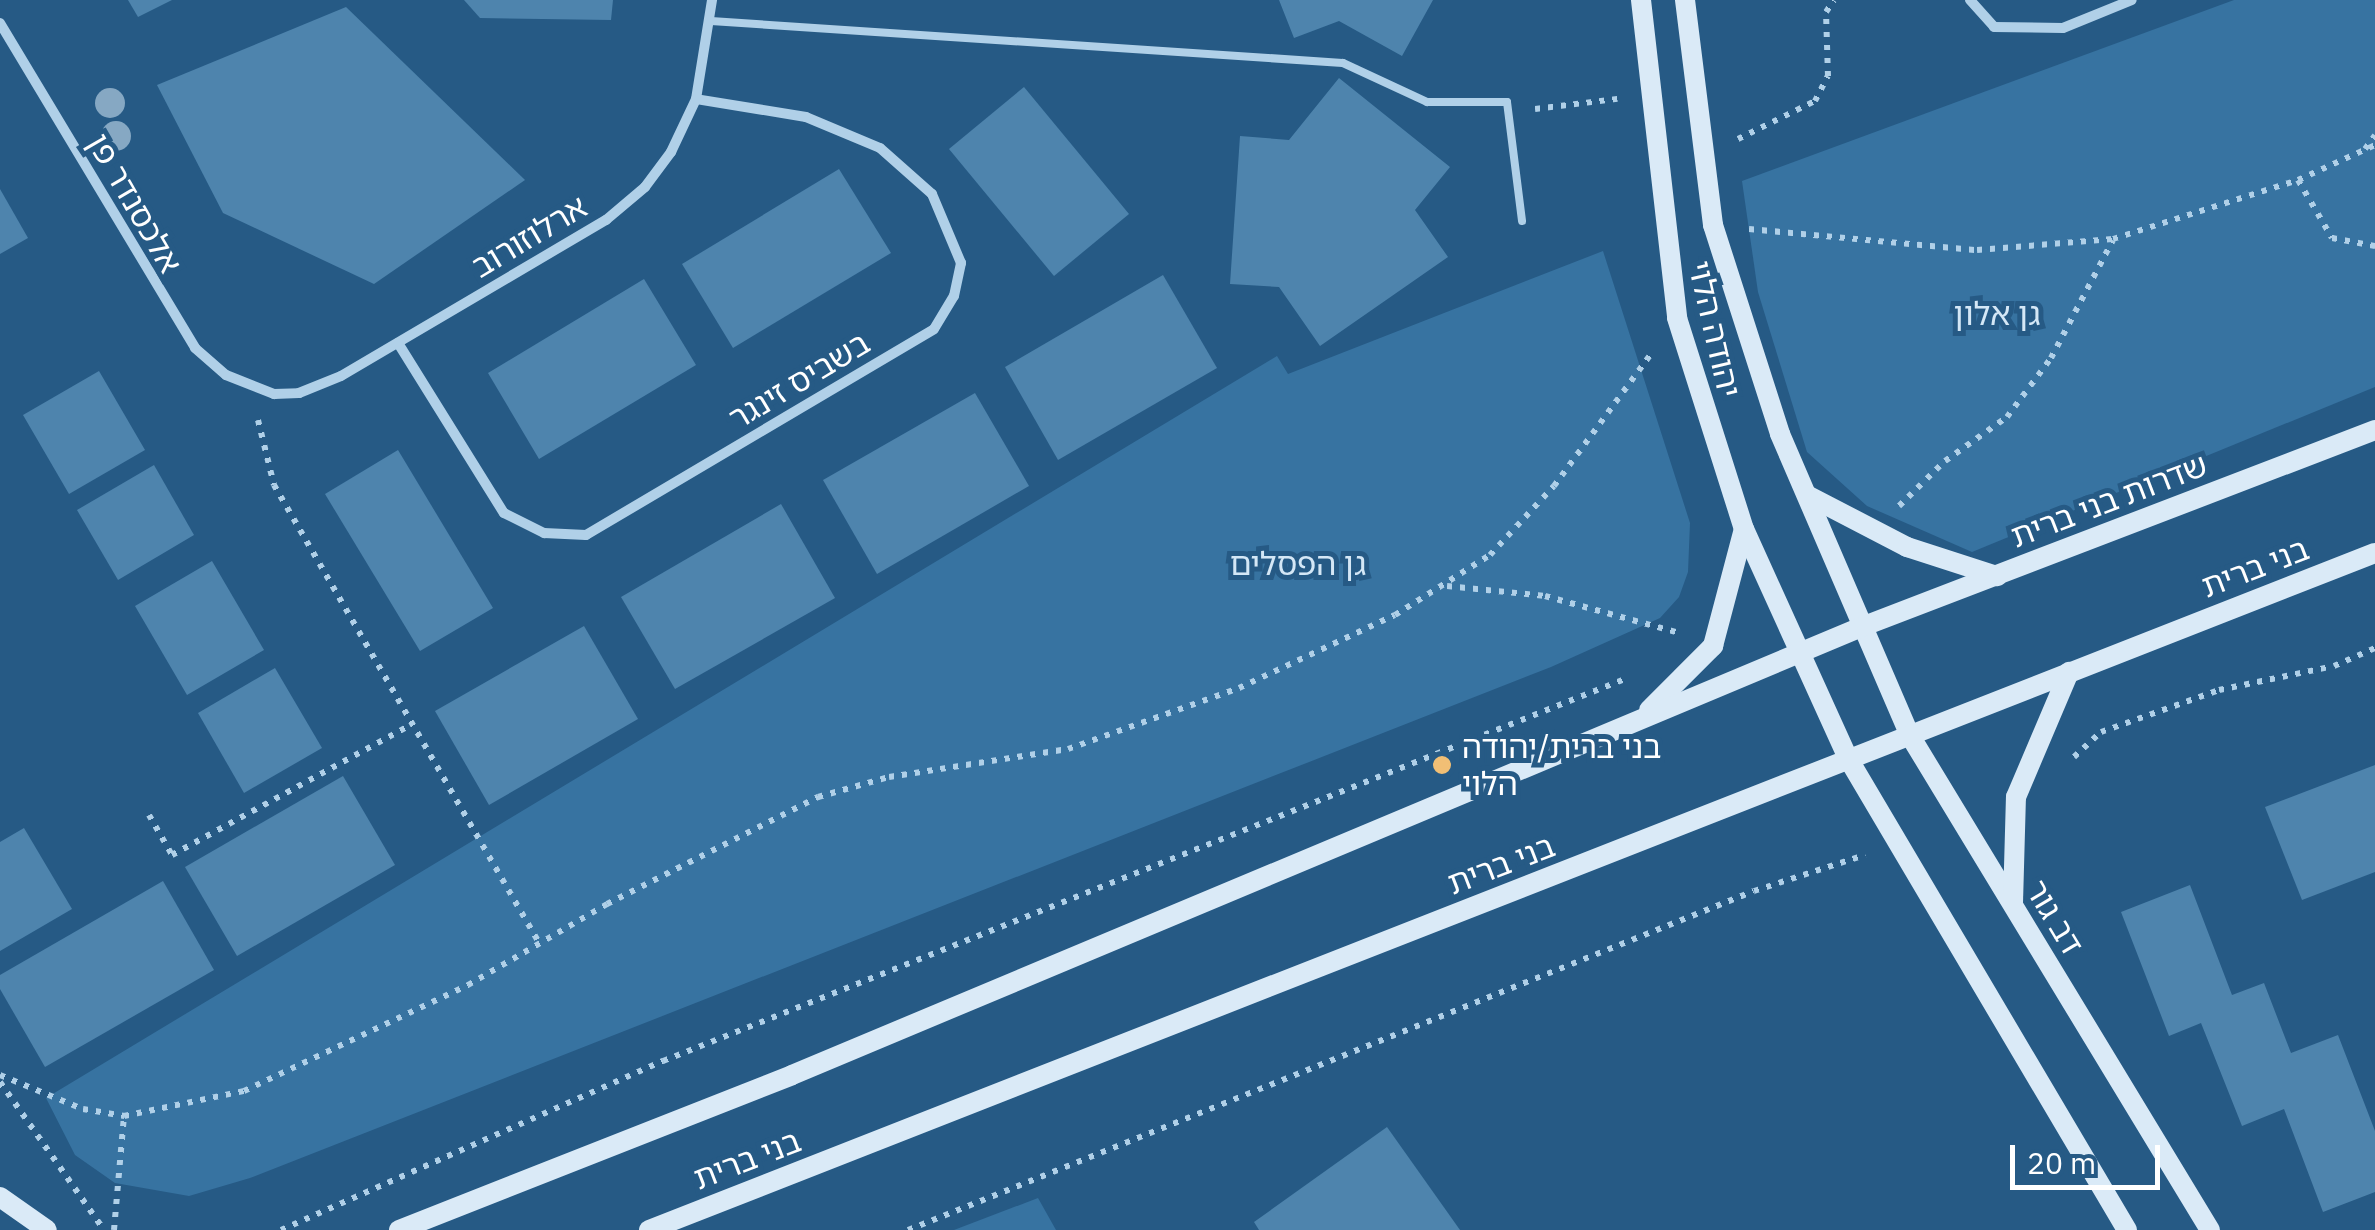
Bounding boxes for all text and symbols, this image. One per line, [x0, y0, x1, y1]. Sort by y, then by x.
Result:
street label: אלכסנדר פן [80, 126, 190, 280]
street label: ארלוזורוב [464, 187, 594, 285]
street label: יהודה הלוי [1681, 257, 1749, 401]
park label: גן אלון [1954, 294, 2040, 332]
street label: בשביס זינגר [722, 323, 876, 437]
street label: שדרות בני ברית [2005, 445, 2213, 555]
street label: בני ברית [2196, 529, 2314, 605]
park label: גן הפסלים [1230, 544, 1366, 582]
place label: בני ברית/יהודה הלוי [1462, 728, 1661, 803]
marker: בני ברית/יהודה הלוי [1431, 754, 1453, 776]
street label: בני ברית [1442, 826, 1560, 902]
street label: דב גור [2018, 873, 2092, 961]
street label: בני ברית [688, 1121, 806, 1197]
scale bar [2015, 1125, 2165, 1187]
text: 20 m [2027, 1143, 2096, 1182]

